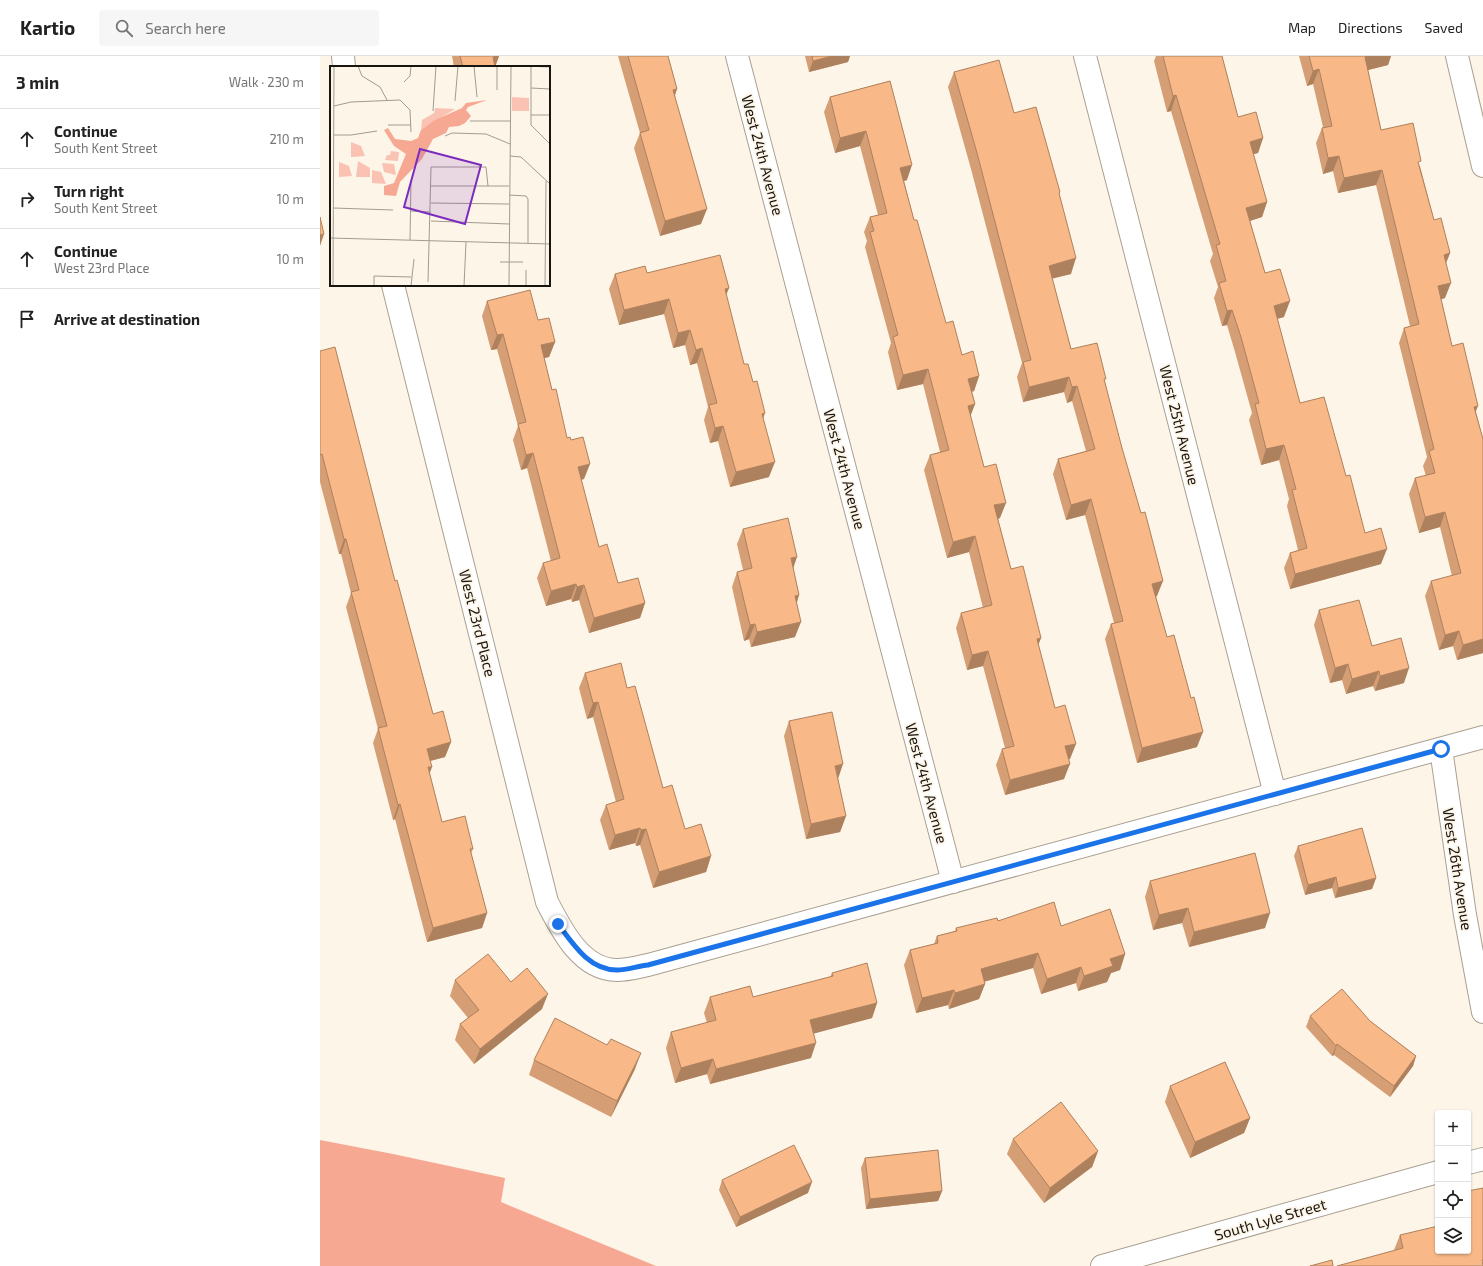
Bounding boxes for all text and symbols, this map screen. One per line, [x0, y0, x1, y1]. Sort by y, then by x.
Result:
search box [99, 10, 379, 46]
text: Kartio [20, 16, 75, 39]
icon: search [113, 17, 135, 39]
text: Search here [145, 19, 226, 37]
text: Map [1288, 19, 1316, 36]
text: Directions [1338, 19, 1403, 36]
text: Saved [1425, 19, 1463, 36]
inset map [330, 66, 550, 286]
text: 3 min [16, 72, 59, 92]
text: Walk · 230 m [229, 74, 304, 90]
street label: West 24th Avenue [738, 93, 788, 217]
text: Continue [54, 122, 117, 140]
icon: ahead [16, 128, 38, 150]
text: 210 m [269, 131, 304, 147]
text: South Kent Street [54, 140, 158, 156]
text: Turn right [54, 182, 124, 200]
icon: right [16, 188, 38, 210]
text: 10 m [277, 191, 304, 207]
text: South Kent Street [54, 200, 158, 216]
text: Continue [54, 242, 117, 260]
icon: ahead [16, 248, 38, 270]
text: 10 m [277, 251, 304, 267]
text: West 23rd Place [54, 260, 149, 276]
icon: arrive [16, 308, 38, 330]
text: Arrive at destination [54, 310, 200, 328]
street label: West 25th Avenue [1156, 363, 1204, 487]
street label: West 24th Avenue [820, 407, 870, 531]
street label: West 23rd Place [456, 567, 500, 679]
street label: West 24th Avenue [902, 721, 952, 845]
route start [1432, 740, 1450, 758]
street label: West 26th Avenue [1439, 807, 1477, 931]
route end [549, 915, 567, 933]
map controls [1435, 1110, 1471, 1254]
button: + [1435, 1110, 1471, 1146]
button: − [1435, 1146, 1471, 1182]
button: locate [1435, 1182, 1471, 1218]
street label: South Lyle Street [1212, 1194, 1328, 1244]
button: layers [1435, 1218, 1471, 1254]

